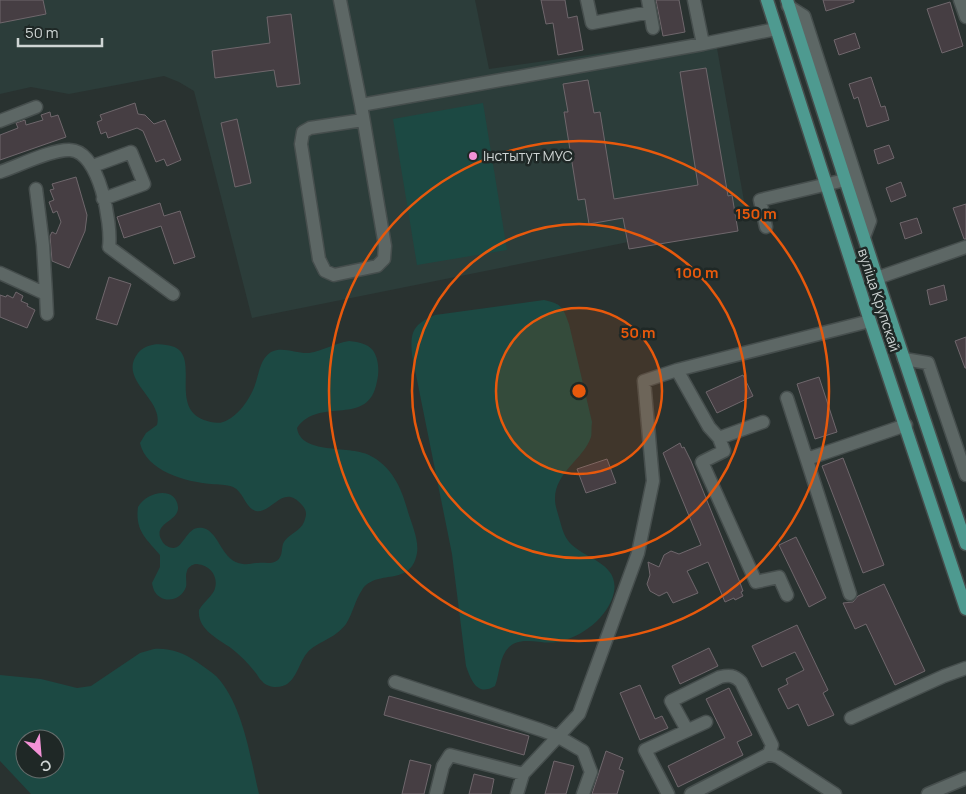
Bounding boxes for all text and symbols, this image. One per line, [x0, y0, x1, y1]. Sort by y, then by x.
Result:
scale bar [18, 15, 101, 47]
text: 50 m [25, 22, 59, 43]
place label: Інстытут МУС [483, 146, 573, 165]
marker: Інстытут МУС [467, 150, 479, 162]
text: 150 m [735, 203, 777, 224]
street label: вуліца Крупскай [854, 246, 905, 354]
text: 100 m [676, 262, 718, 283]
text: 50 m [620, 322, 656, 343]
centre of rings [570, 382, 588, 400]
north arrow [15, 729, 65, 779]
text: С [37, 755, 55, 777]

